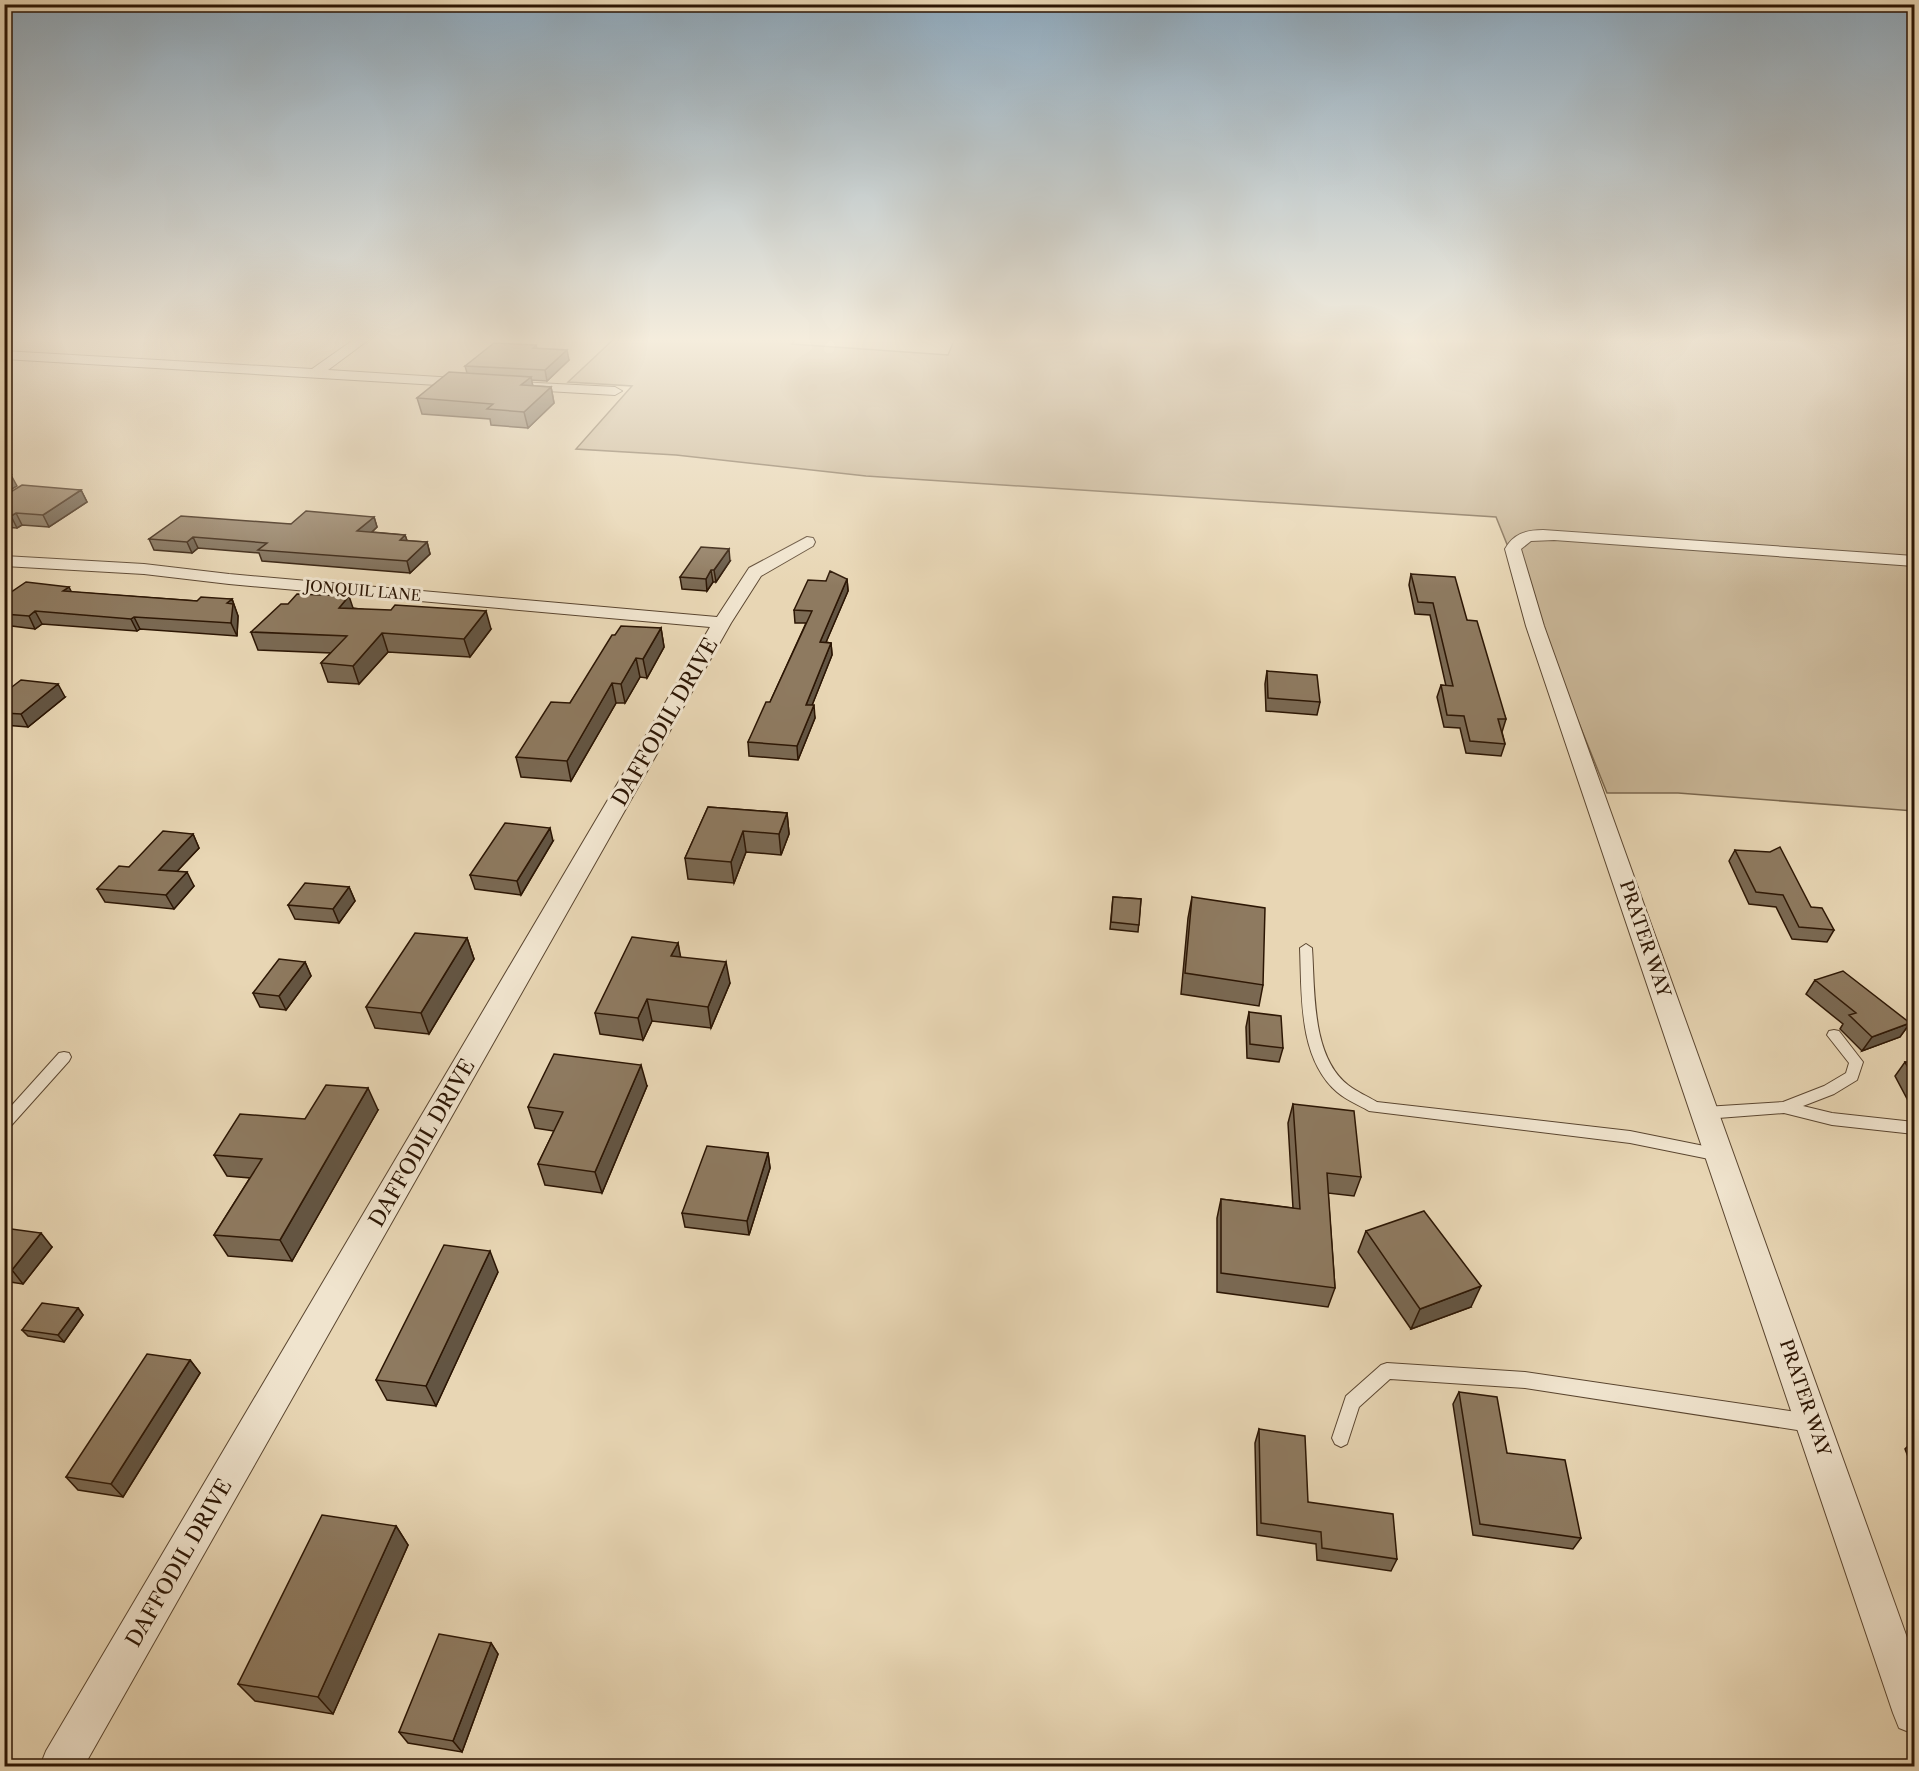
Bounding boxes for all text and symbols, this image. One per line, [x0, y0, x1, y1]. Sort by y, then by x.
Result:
street label: JONQUIL LANE [302, 576, 422, 605]
street label: DAFFODIL DRIVE [606, 633, 723, 810]
street label: PRATER WAY [1615, 878, 1676, 1002]
street label: DAFFODIL DRIVE [363, 1054, 480, 1231]
street label: PRATER WAY [1775, 1337, 1836, 1461]
street label: DAFFODIL DRIVE [120, 1474, 237, 1651]

